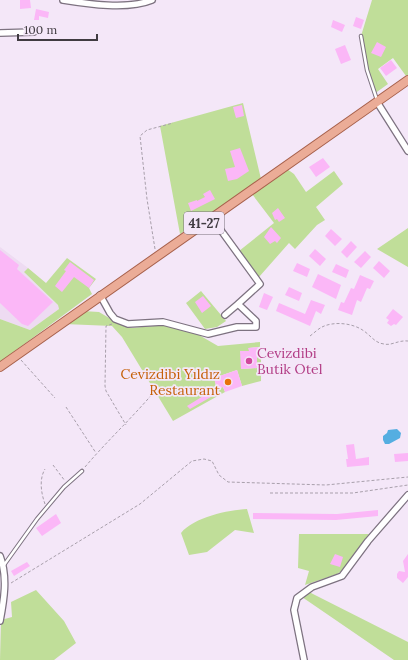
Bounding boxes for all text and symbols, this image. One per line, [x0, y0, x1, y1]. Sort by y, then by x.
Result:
scale bar [18, 16, 97, 42]
text: 100 m [24, 22, 57, 37]
road number: 41-27 [184, 212, 224, 234]
place label: Cevizdibi Butik Otel [257, 344, 323, 378]
marker: Cevizdibi Butik Otel [244, 356, 254, 366]
place label: Cevizdibi Yıldız Restaurant [121, 365, 221, 399]
marker: Cevizdibi Yıldız Restaurant [223, 377, 233, 387]

